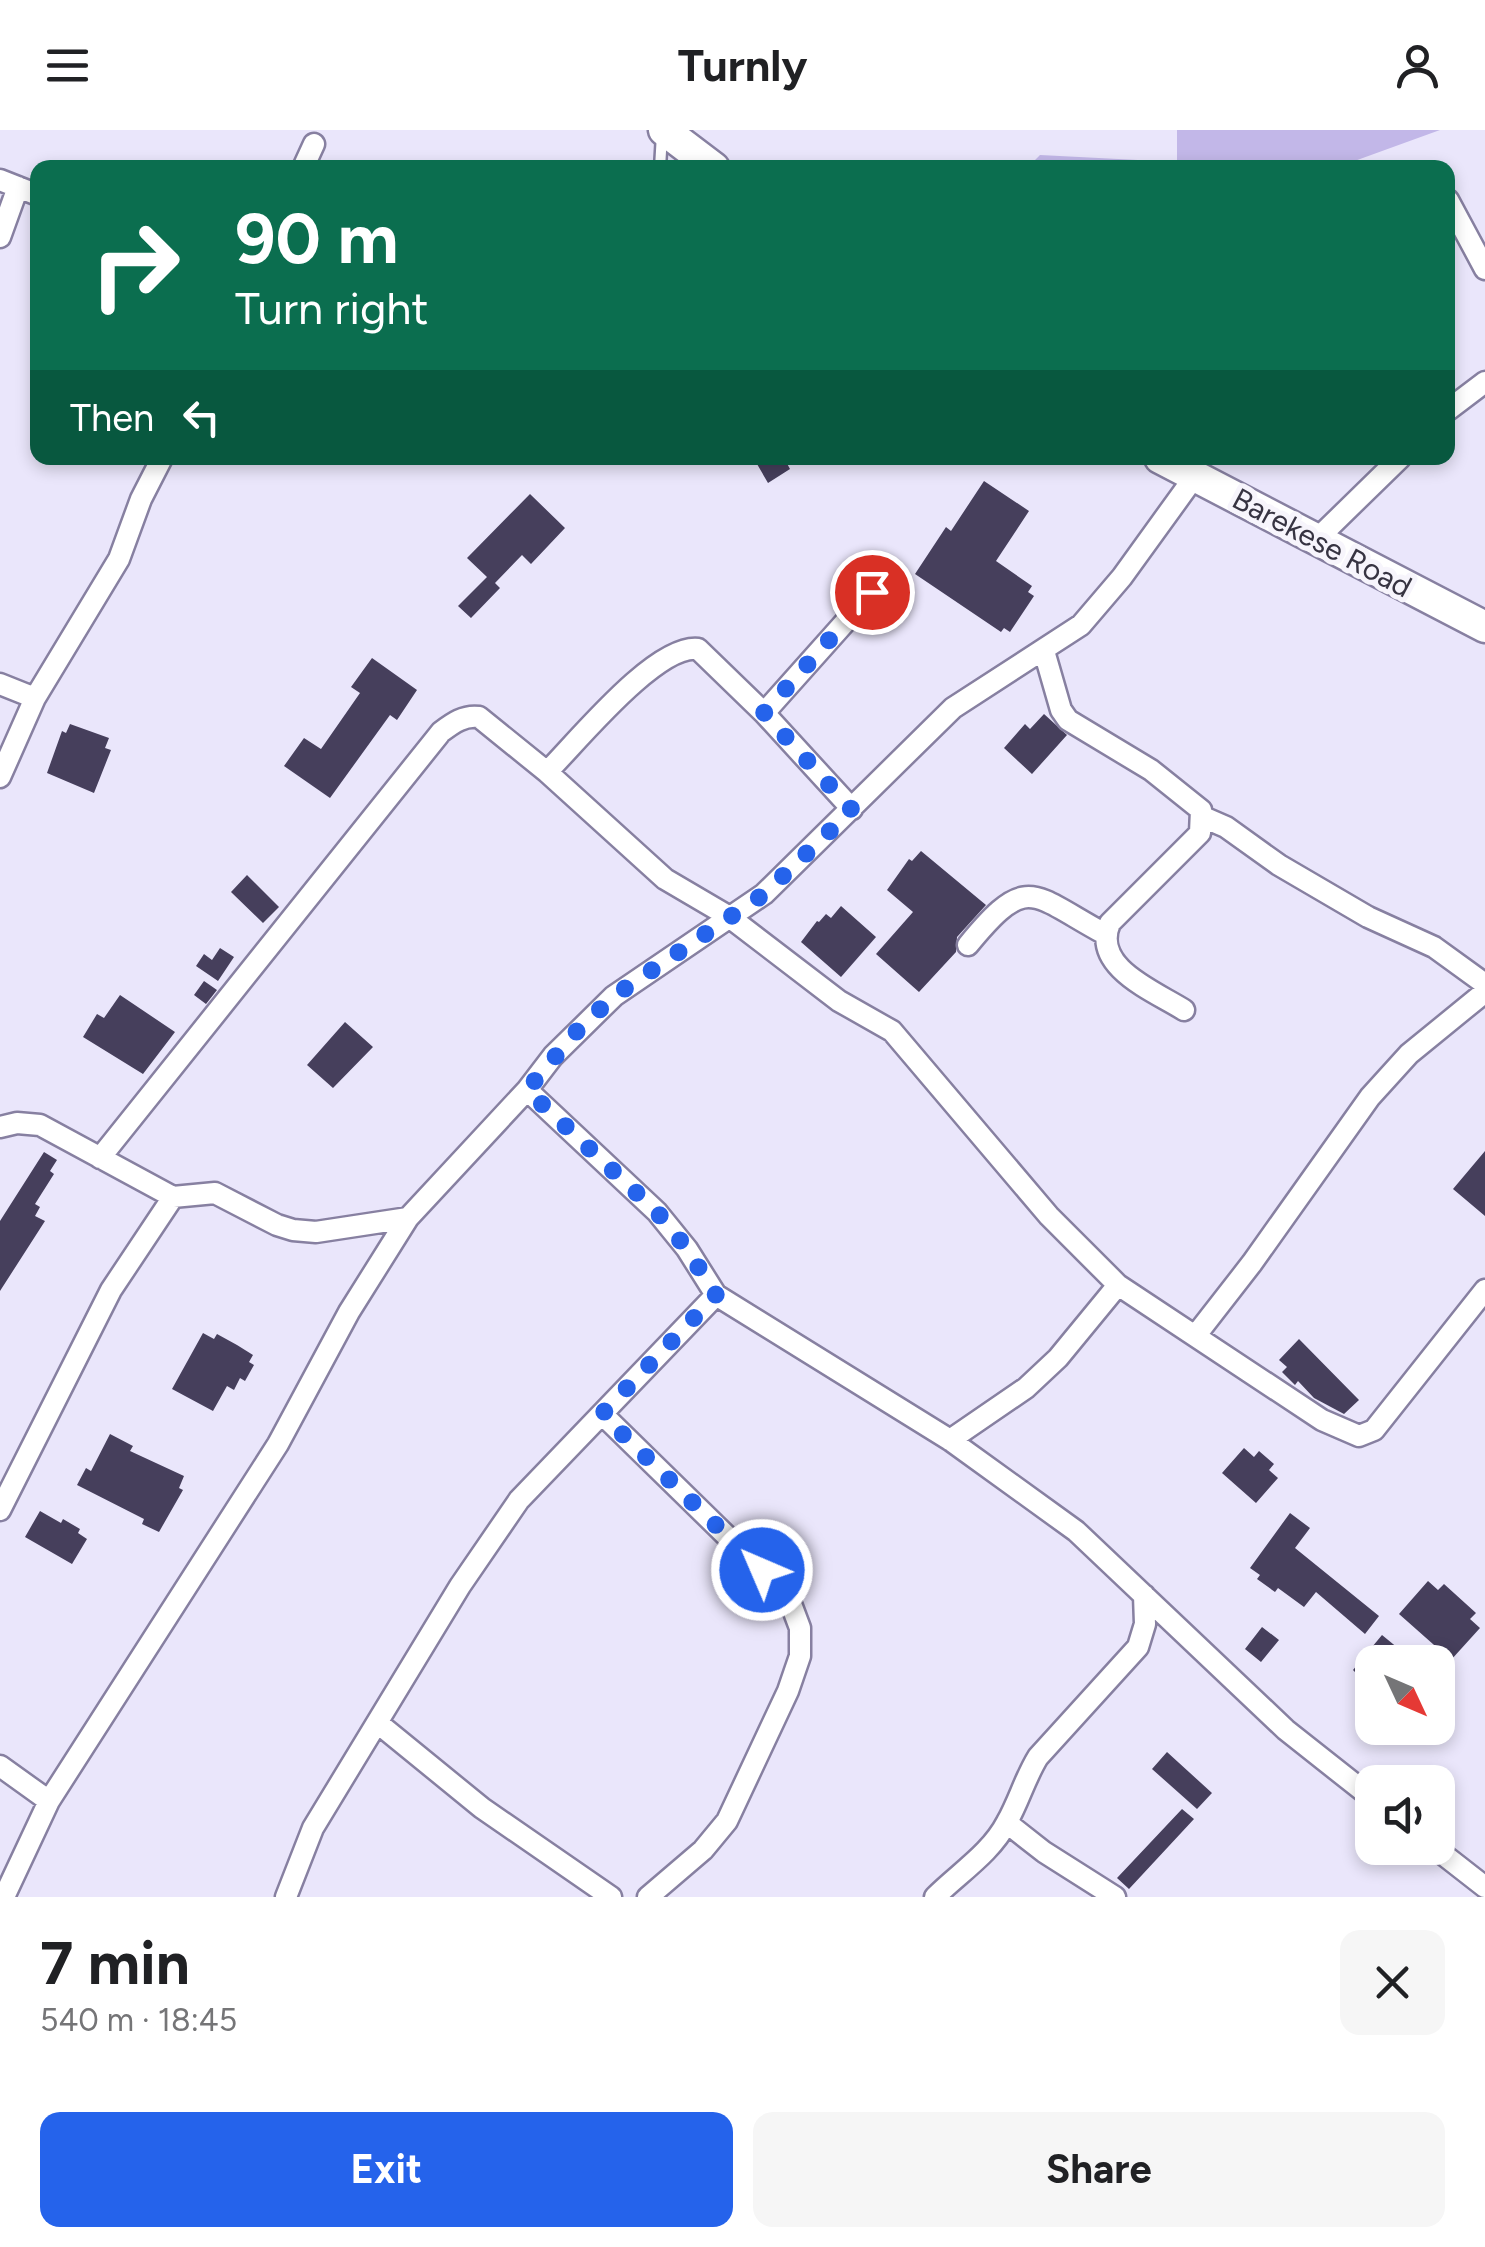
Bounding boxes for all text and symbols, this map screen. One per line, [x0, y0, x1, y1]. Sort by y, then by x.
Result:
icon: menu [40, 38, 95, 93]
text: Turnly [678, 38, 807, 92]
icon: person [1390, 38, 1445, 93]
text: 90 m [235, 196, 399, 281]
icon: right [70, 200, 200, 330]
text: Turn right [235, 281, 428, 335]
icon: left [174, 390, 229, 445]
text: Then [70, 395, 154, 441]
street label: Barekese Road [1226, 480, 1418, 605]
pin [830, 550, 915, 635]
icon: arrive [845, 565, 900, 620]
position arrow [710, 1518, 814, 1622]
north arrow [1355, 1645, 1455, 1745]
map controls [1355, 1645, 1455, 1865]
button: sound [1355, 1765, 1455, 1865]
text: 7 min [40, 1927, 190, 1999]
button: close [1340, 1930, 1445, 2035]
text: 540 m · 18:45 [40, 2001, 237, 2039]
button: Exit [40, 2112, 733, 2227]
button: Share [753, 2112, 1445, 2227]

